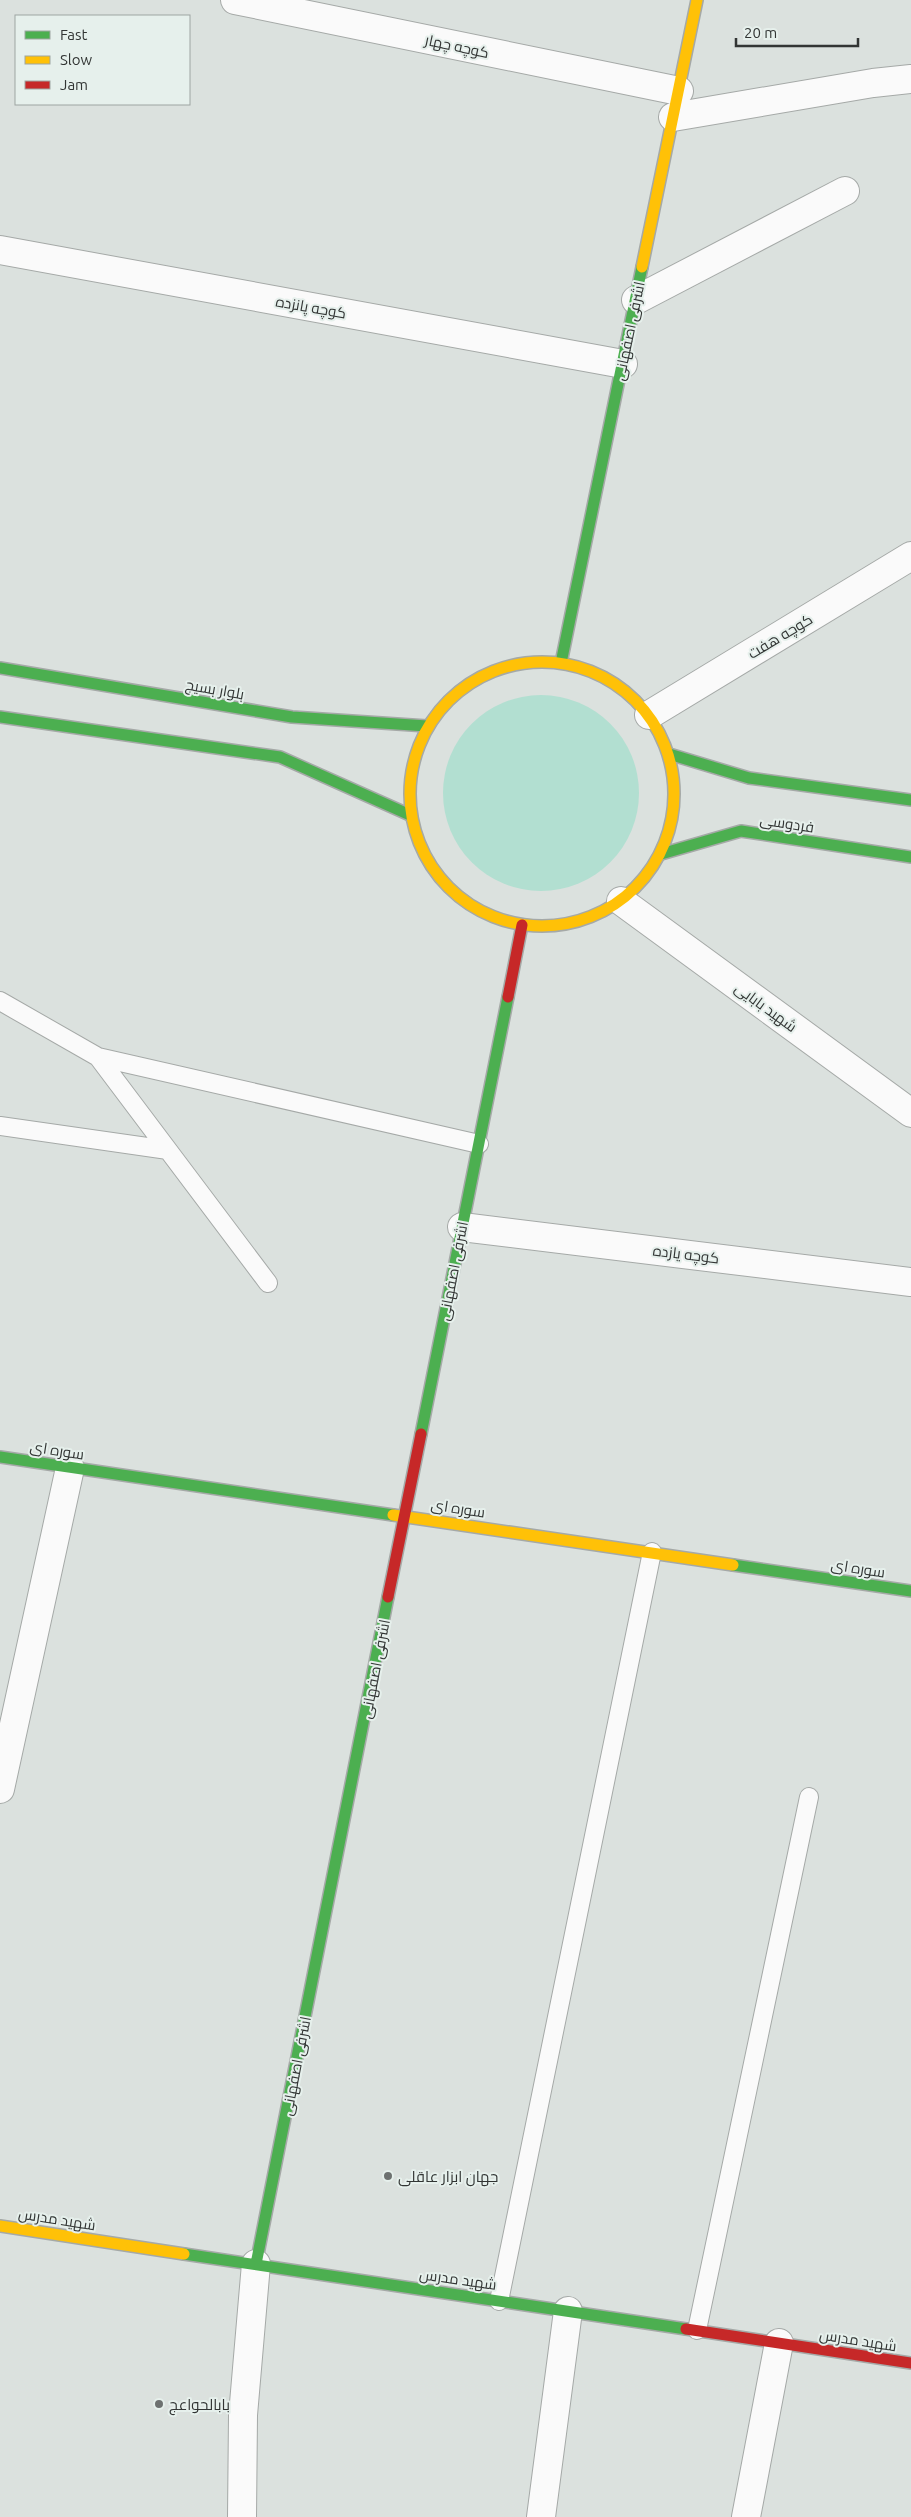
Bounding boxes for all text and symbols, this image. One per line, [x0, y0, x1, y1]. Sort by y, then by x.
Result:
legend [15, 15, 190, 105]
scale bar [736, 15, 858, 47]
text: 20 m [744, 24, 777, 41]
text: Fast [60, 26, 88, 43]
street label: کوچه چهار [422, 31, 491, 63]
text: Slow [60, 51, 93, 68]
text: Jam [60, 76, 88, 93]
street label: اشرفی اصفهانی [610, 280, 650, 383]
street label: کوچه پانزده [274, 292, 348, 324]
street label: کوچه هفت [745, 610, 816, 664]
street label: بلوار بسیج [184, 675, 246, 705]
street label: فردوسی [758, 810, 815, 838]
street label: شهید بابایی [731, 979, 800, 1037]
street label: اشرفی اصفهانی [435, 1220, 473, 1323]
street label: کوچه یازده [652, 1241, 720, 1268]
street label: سوره ای [28, 1437, 85, 1465]
street label: سوره ای [429, 1495, 486, 1523]
street label: سوره ای [829, 1555, 886, 1583]
street label: اشرفی اصفهانی [357, 1618, 395, 1721]
street label: اشرفی اصفهانی [278, 2015, 316, 2118]
place label: جهان ابزار عاقلی [398, 2168, 498, 2187]
marker: جهان ابزار عاقلی [382, 2170, 394, 2182]
street label: شهید مدرس [17, 2205, 97, 2235]
street label: شهید مدرس [418, 2265, 498, 2295]
street label: شهید مدرس [818, 2326, 898, 2356]
place label: بابالحواعج [169, 2396, 230, 2416]
marker: بابالحواعج [153, 2398, 165, 2410]

